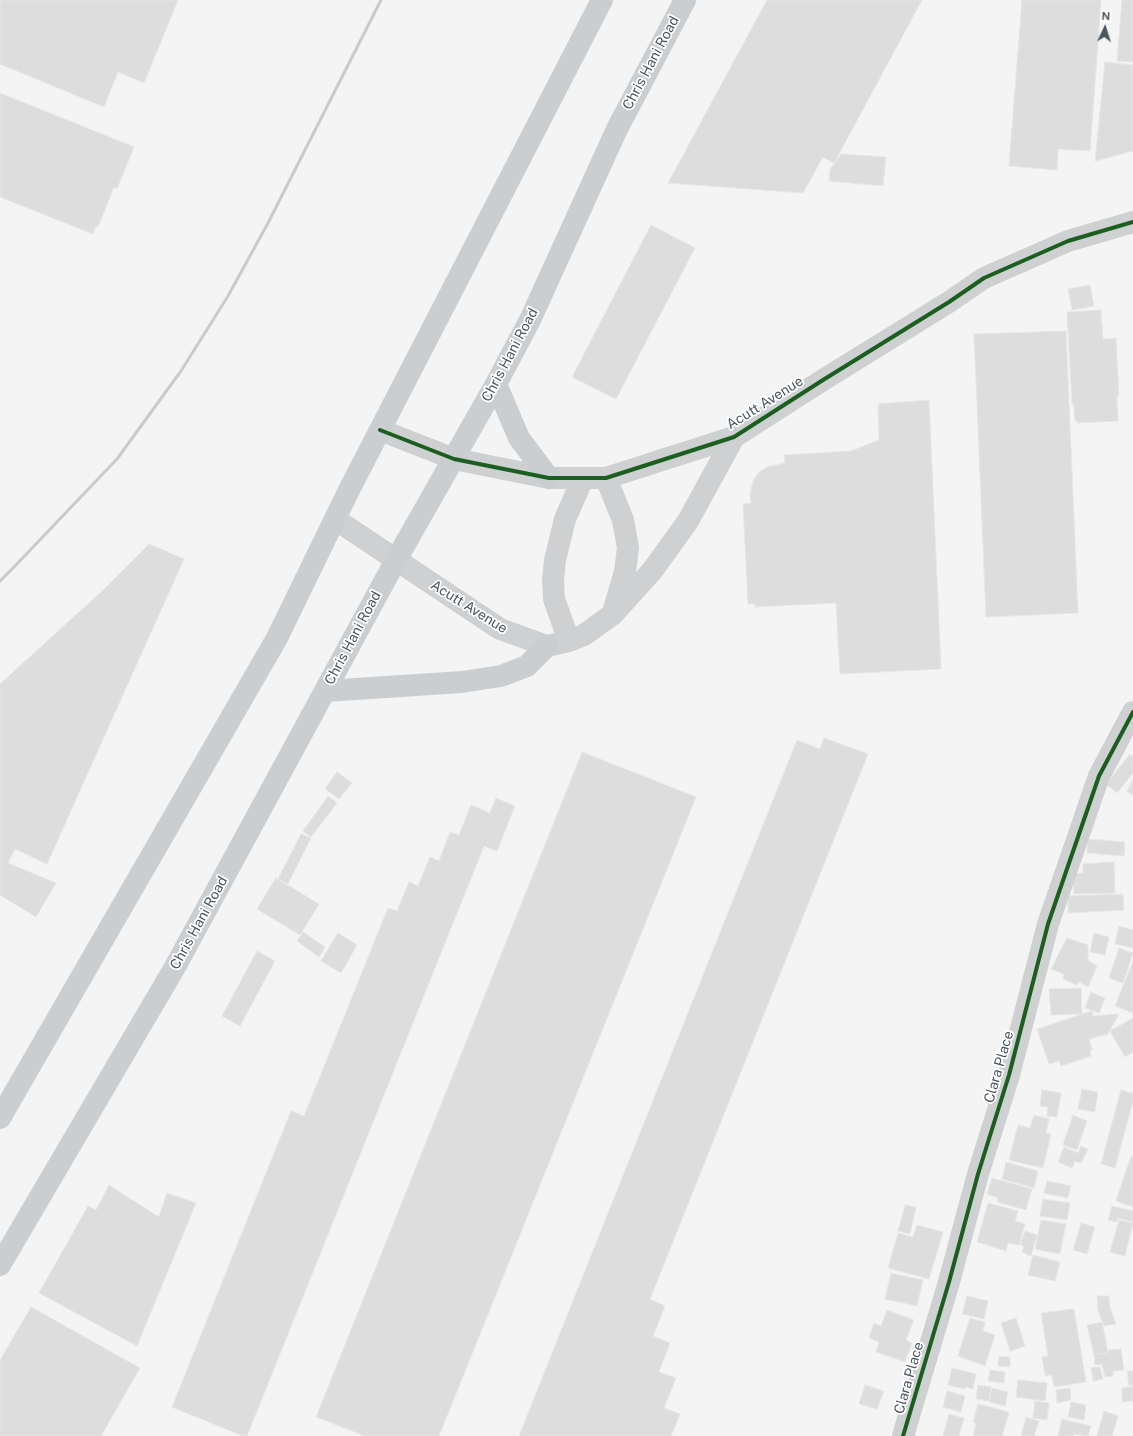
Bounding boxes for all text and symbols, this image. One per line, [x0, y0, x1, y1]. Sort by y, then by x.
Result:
north arrow [1085, 8, 1125, 48]
text: N [1101, 10, 1111, 22]
street label: Chris Hani Road [619, 13, 683, 113]
street label: Chris Hani Road [478, 305, 542, 405]
street label: Acutt Avenue [724, 373, 806, 433]
street label: Acutt Avenue [428, 577, 510, 637]
street label: Chris Hani Road [321, 588, 385, 688]
street label: Chris Hani Road [167, 874, 231, 972]
street label: Clara Place [981, 1029, 1017, 1105]
street label: Clara Place [891, 1340, 927, 1416]

